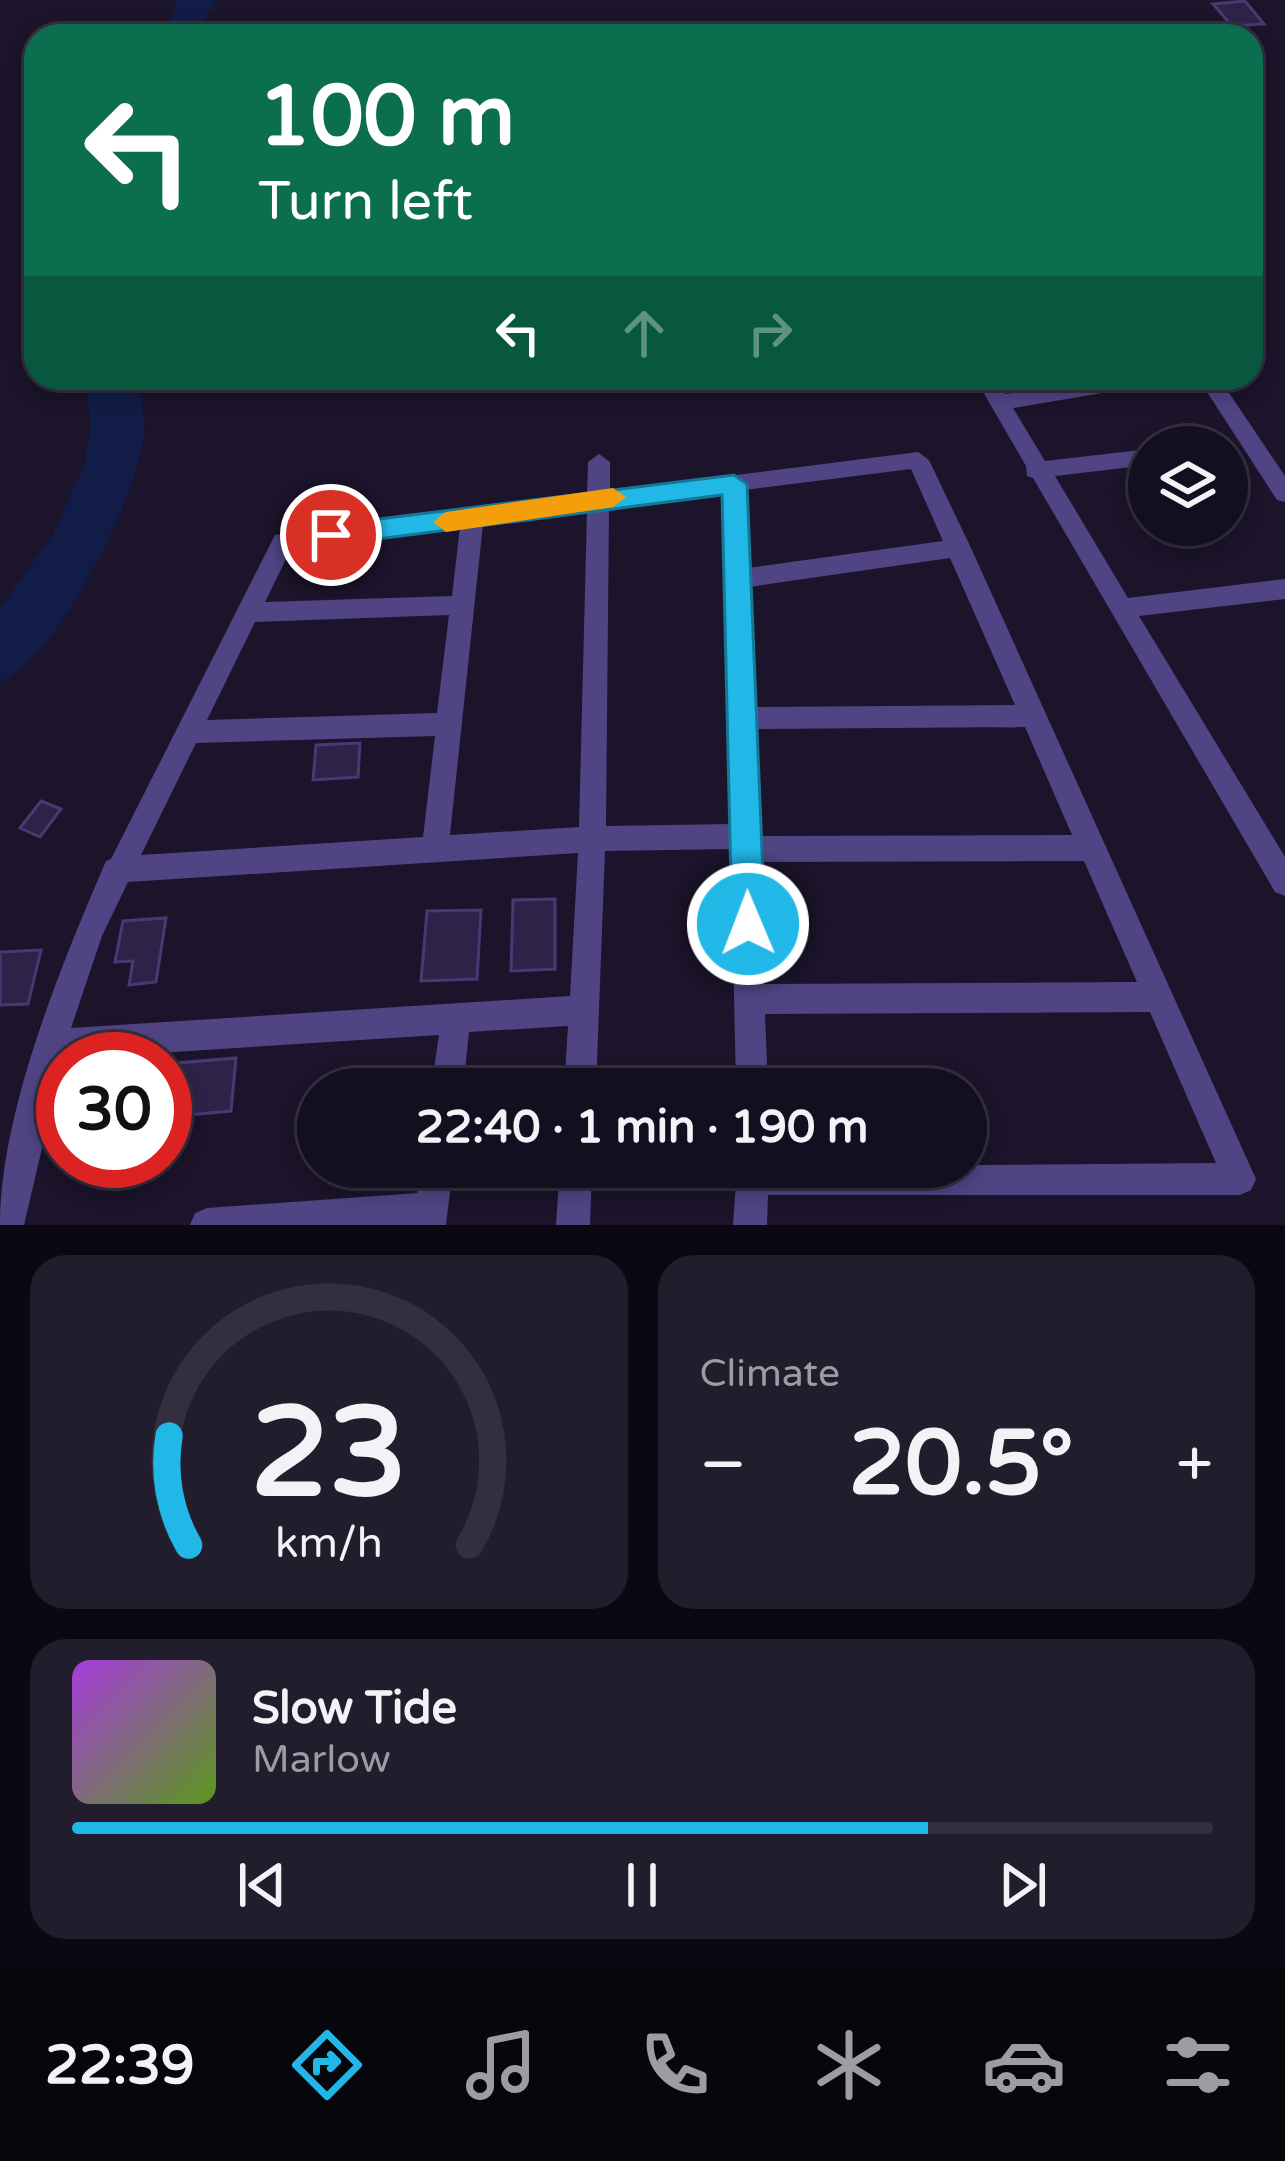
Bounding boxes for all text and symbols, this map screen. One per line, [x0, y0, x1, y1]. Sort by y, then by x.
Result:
text: 100 m [258, 67, 515, 168]
icon: left [60, 72, 216, 228]
text: Turn left [258, 169, 473, 234]
icon: left [485, 300, 551, 366]
icon: ahead [611, 300, 677, 366]
icon: right [737, 300, 803, 366]
map controls [1128, 426, 1248, 546]
button: layers [1128, 426, 1248, 546]
pin [280, 484, 382, 586]
icon: arrive [298, 502, 364, 568]
position arrow [685, 861, 811, 987]
speed limit sign: 30 [36, 1032, 192, 1188]
text: 22:40 · 1 min · 190 m [416, 1101, 868, 1155]
text: Climate [700, 1350, 840, 1397]
text: 23 [250, 1379, 407, 1530]
text: 20.5° [849, 1410, 1074, 1519]
text: − [700, 1425, 747, 1505]
text: + [1176, 1425, 1213, 1505]
text: km/h [275, 1518, 383, 1569]
text: Slow Tide [252, 1682, 457, 1736]
text: Marlow [252, 1736, 391, 1783]
icon: previous [229, 1852, 295, 1918]
icon: pause [609, 1852, 675, 1918]
icon: next [990, 1852, 1056, 1918]
icon: directions [285, 2023, 369, 2107]
icon: music [459, 2023, 543, 2107]
icon: phone [633, 2023, 717, 2107]
icon: climate [807, 2023, 891, 2107]
icon: car [982, 2023, 1066, 2107]
icon: filters [1156, 2023, 1240, 2107]
text: 22:39 [45, 2033, 195, 2098]

